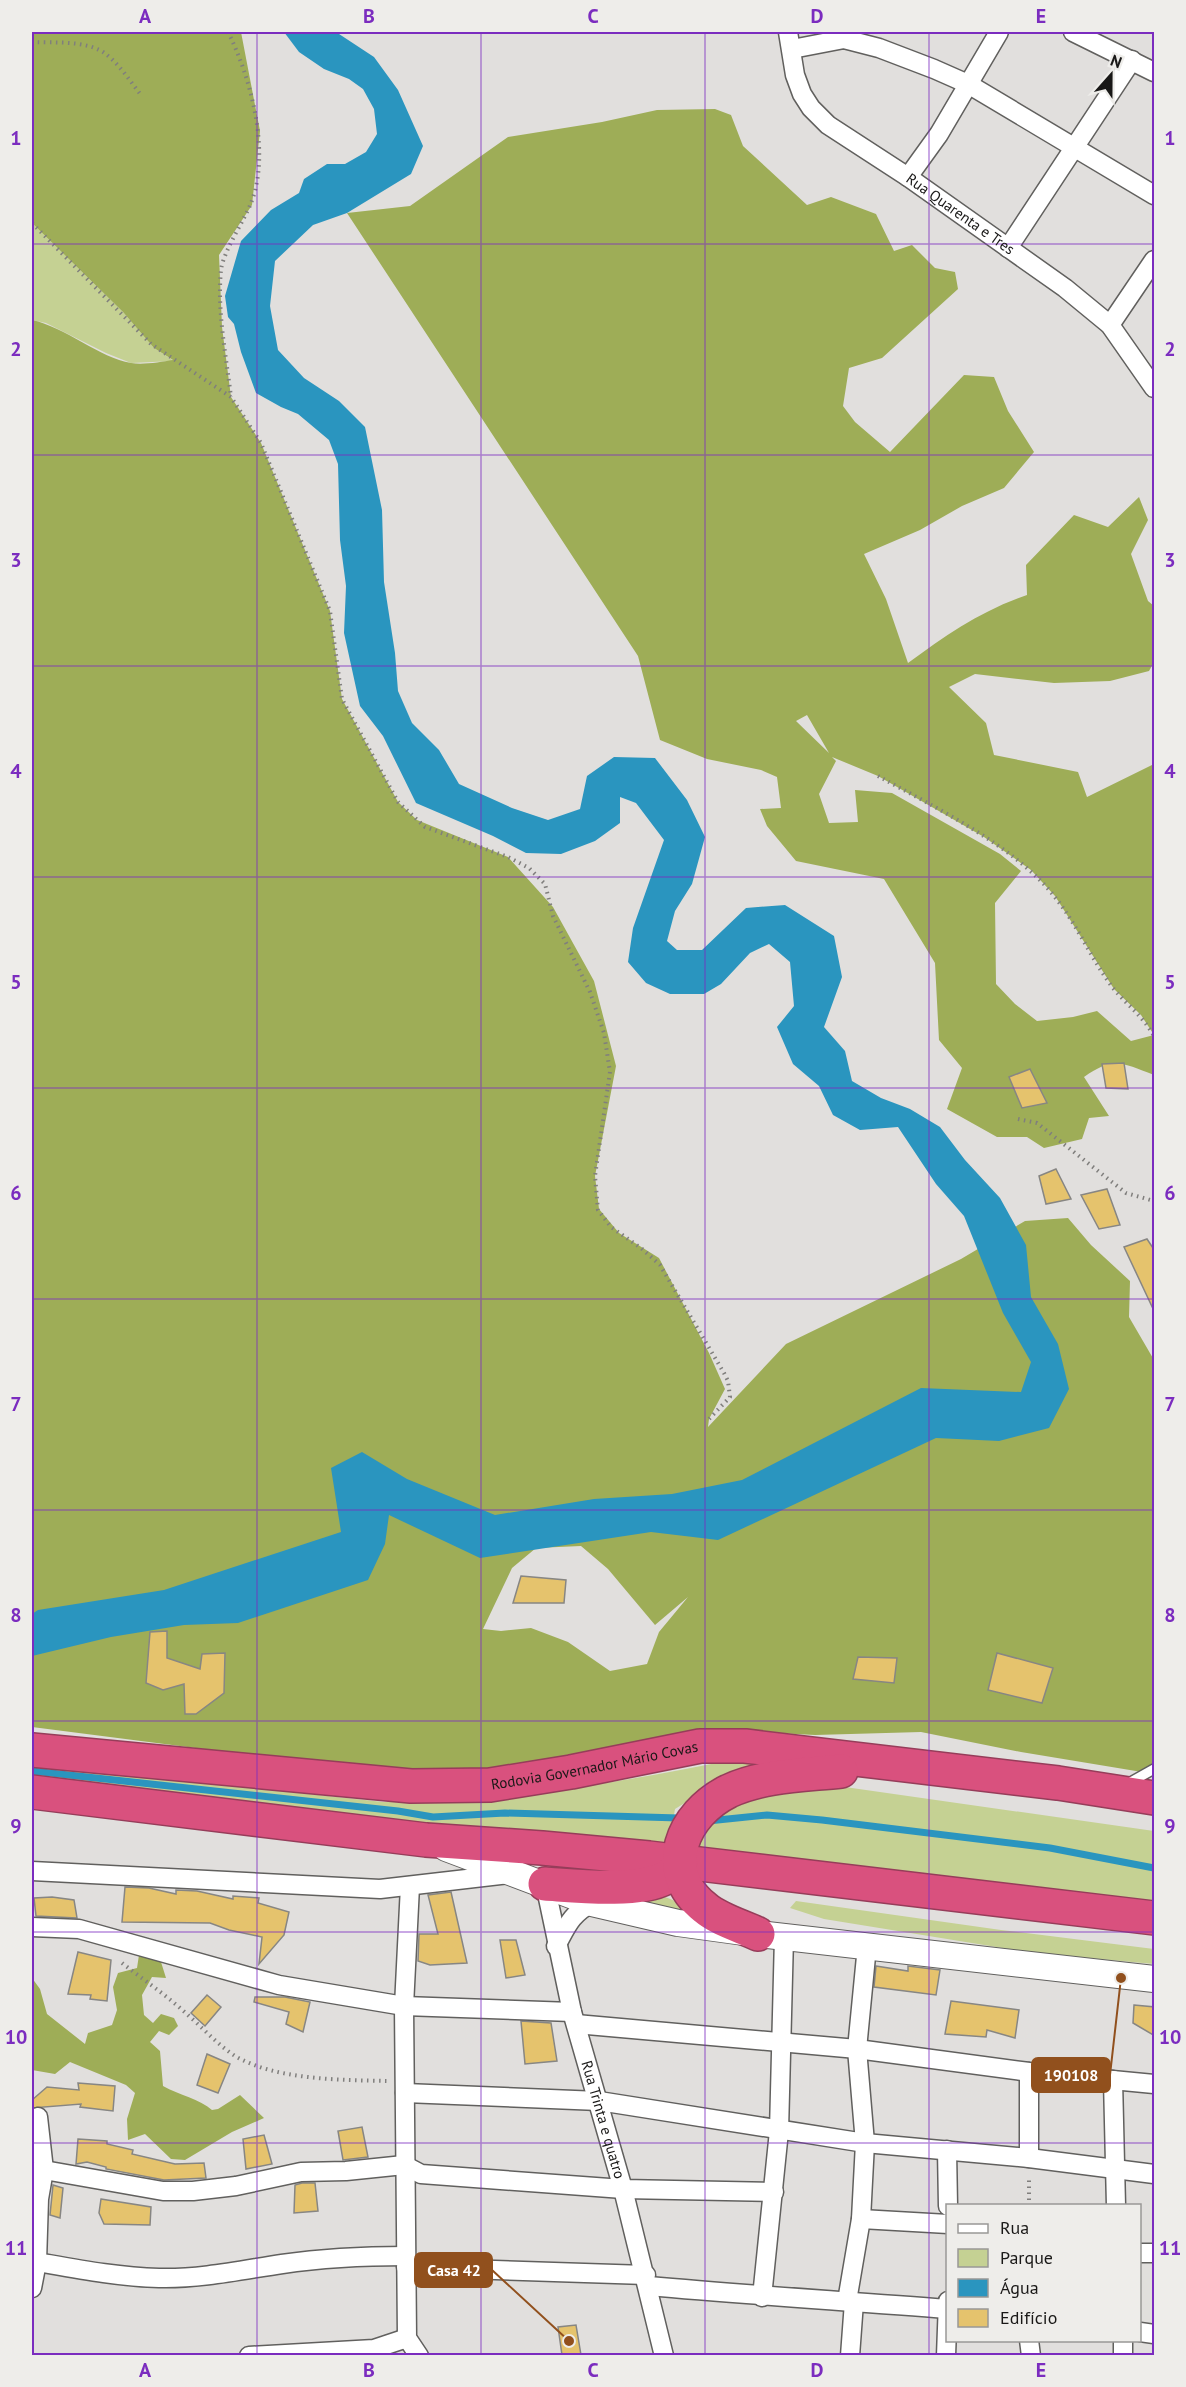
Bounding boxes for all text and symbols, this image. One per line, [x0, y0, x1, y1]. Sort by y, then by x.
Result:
text: A [139, 3, 152, 29]
text: B [363, 3, 375, 29]
text: C [587, 3, 599, 29]
text: D [811, 3, 824, 29]
text: E [1036, 3, 1046, 29]
north arrow [1081, 45, 1141, 105]
text: N [1108, 50, 1125, 72]
text: 1 [10, 125, 22, 151]
text: 1 [1164, 125, 1176, 151]
street label: Rua Quarenta e Tres [903, 169, 1019, 258]
text: 2 [10, 336, 22, 362]
text: 2 [1164, 336, 1176, 362]
text: 3 [10, 547, 22, 573]
text: 3 [1164, 547, 1176, 573]
text: 4 [10, 758, 22, 784]
text: 4 [1164, 758, 1176, 784]
text: 5 [10, 969, 22, 995]
text: 5 [1164, 969, 1176, 995]
text: 6 [10, 1180, 22, 1206]
text: 6 [1164, 1180, 1176, 1206]
text: 7 [10, 1391, 22, 1417]
text: 7 [1164, 1391, 1176, 1417]
text: 8 [10, 1602, 22, 1628]
text: 8 [1164, 1602, 1176, 1628]
street label: Rodovia Governador Mário Covas [490, 1737, 700, 1794]
text: 9 [10, 1813, 22, 1839]
text: 9 [1164, 1813, 1176, 1839]
text: 10 [5, 2024, 27, 2050]
text: 10 [1159, 2024, 1181, 2050]
street label: Rua Trinta e quatro [578, 2058, 630, 2181]
callout: 190108 [1032, 2058, 1110, 2092]
text: 190108 [1044, 2065, 1098, 2085]
legend [946, 2204, 1141, 2342]
text: Rua [1000, 2216, 1029, 2239]
text: 11 [5, 2235, 27, 2261]
text: 11 [1159, 2235, 1181, 2261]
text: Parque [1000, 2246, 1053, 2269]
callout: Casa 42 [415, 2253, 492, 2287]
text: Casa 42 [427, 2260, 481, 2280]
text: Água [1000, 2276, 1039, 2299]
text: Edifício [1000, 2306, 1057, 2329]
text: A [139, 2357, 152, 2383]
text: B [363, 2357, 375, 2383]
text: C [587, 2357, 599, 2383]
text: D [811, 2357, 824, 2383]
text: E [1036, 2357, 1046, 2383]

